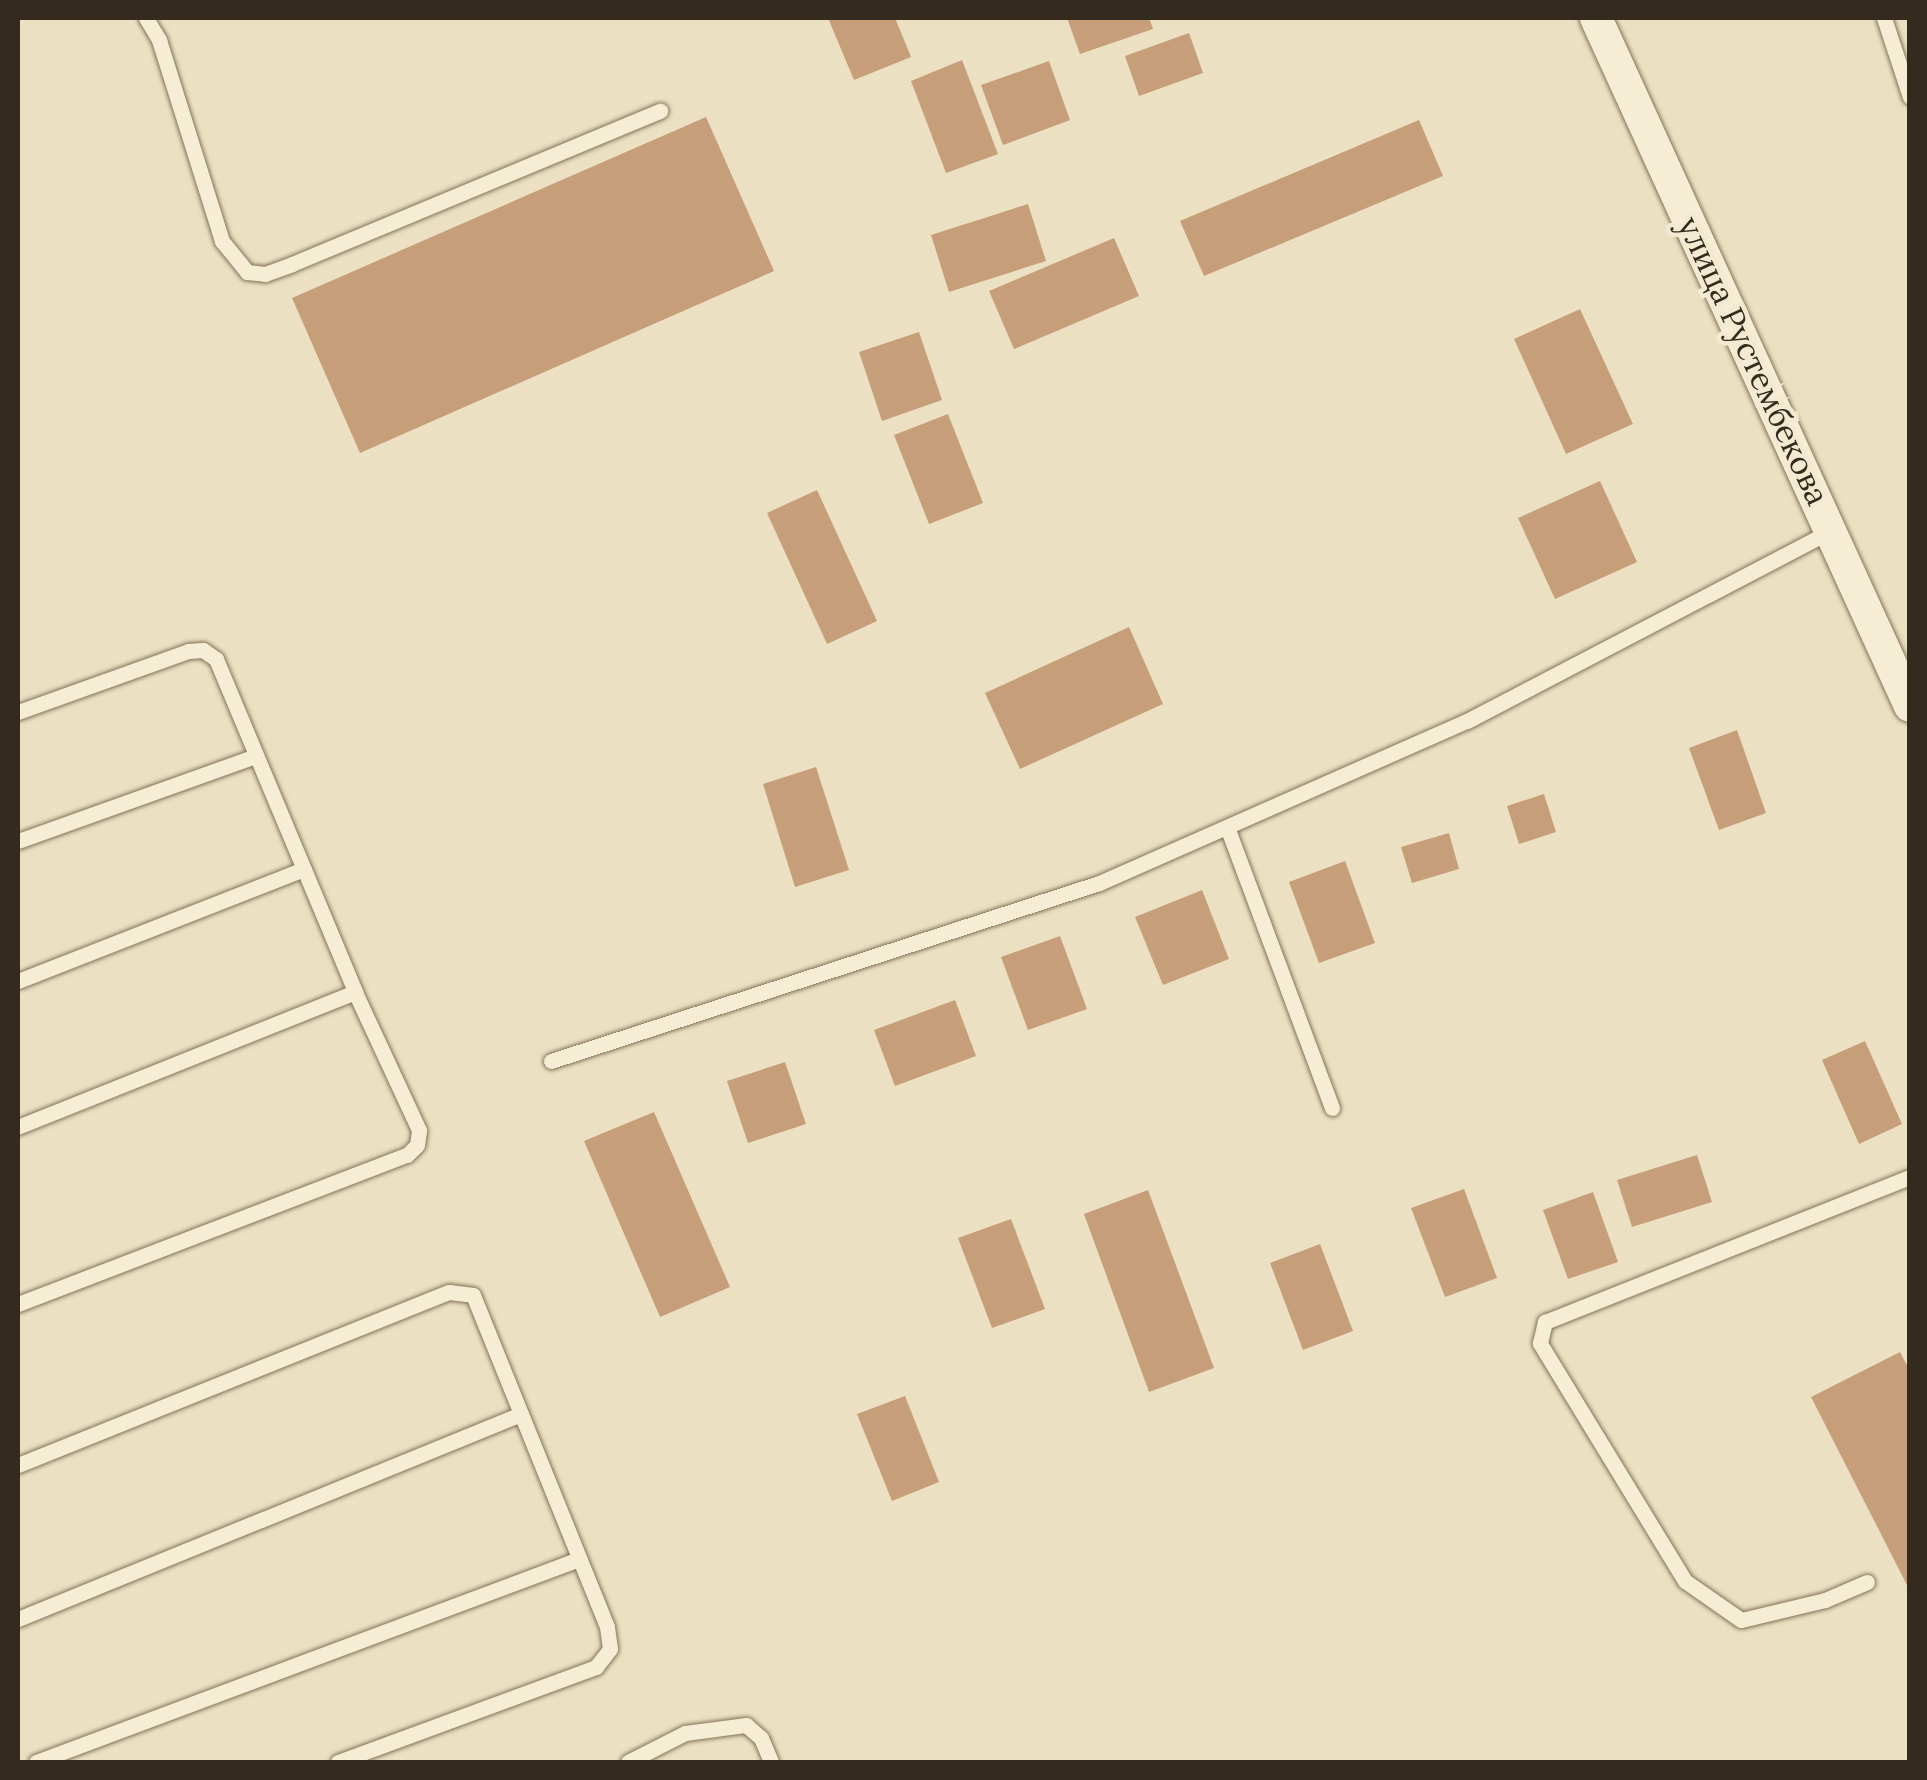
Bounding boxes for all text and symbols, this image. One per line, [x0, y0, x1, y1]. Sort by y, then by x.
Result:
street label: улица Рустембекова [1669, 211, 1837, 511]

